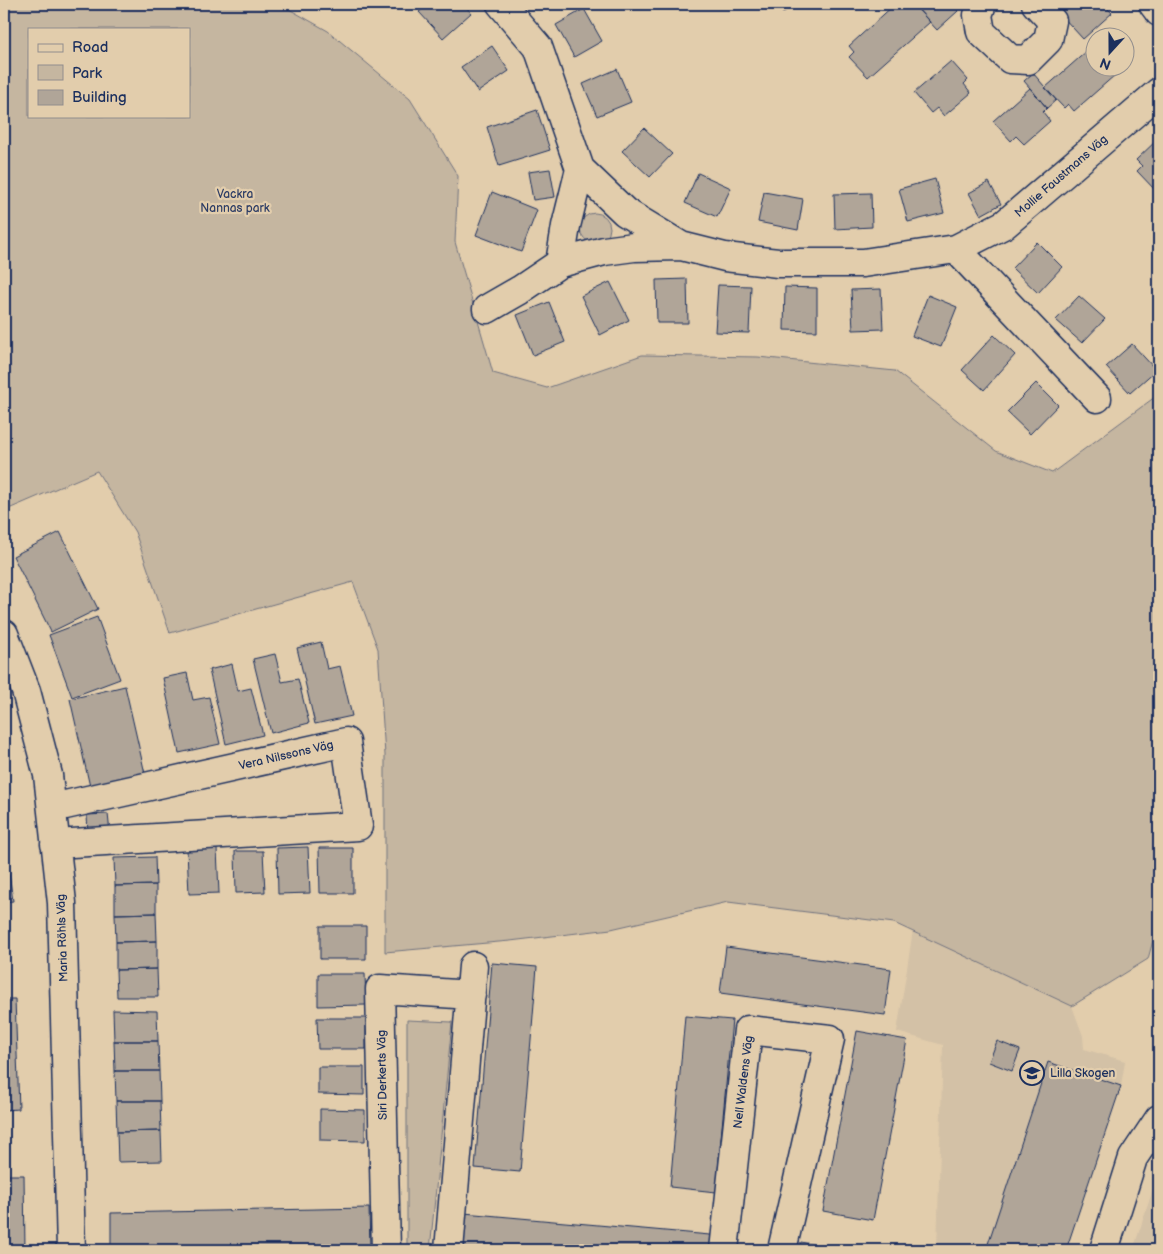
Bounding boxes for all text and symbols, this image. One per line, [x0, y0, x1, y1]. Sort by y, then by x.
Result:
legend [28, 28, 190, 118]
north arrow [1086, 28, 1136, 78]
text: Road [72, 38, 108, 57]
text: N [1098, 54, 1113, 73]
text: Park [72, 64, 103, 83]
text: Building [72, 88, 127, 107]
street label: Mollie Faustmans Väg [1012, 132, 1111, 221]
park label: Vackra Nannas park [200, 187, 270, 216]
street label: Vera Nilssons Väg [237, 737, 335, 774]
street label: Maria Röhls Väg [53, 894, 72, 982]
street label: Siri Derkerts Väg [374, 1030, 391, 1120]
street label: Nell Waldens Väg [730, 1035, 757, 1129]
school or university icon: Lilla Skogen [1019, 1060, 1045, 1086]
place label: Lilla Skogen [1050, 1066, 1116, 1081]

